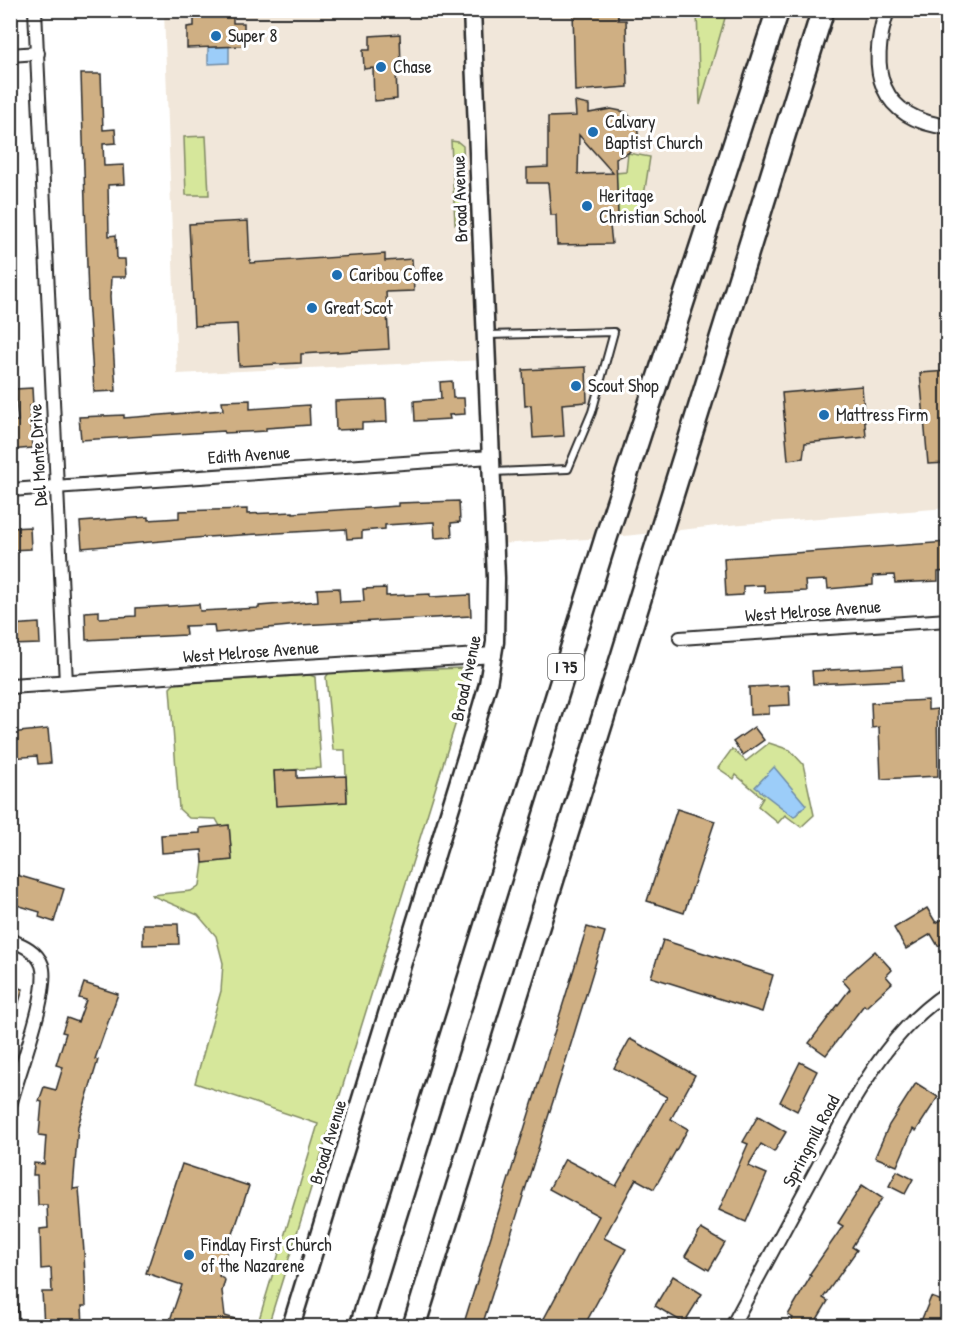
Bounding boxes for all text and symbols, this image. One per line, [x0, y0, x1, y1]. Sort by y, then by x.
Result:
place label: Super 8 [228, 23, 277, 48]
marker: Super 8 [209, 29, 223, 43]
place label: Chase [393, 54, 432, 79]
marker: Chase [374, 60, 388, 74]
place label: Calvary Baptist Church [605, 109, 703, 155]
marker: Calvary Baptist Church [586, 125, 600, 139]
street label: Broad Avenue [445, 155, 474, 243]
place label: Heritage Christian School [599, 183, 706, 229]
marker: Heritage Christian School [580, 199, 594, 213]
place label: Caribou Coffee [349, 262, 444, 287]
marker: Caribou Coffee [330, 268, 344, 282]
place label: Great Scot [324, 295, 394, 320]
marker: Great Scot [305, 301, 319, 315]
place label: Scout Shop [588, 373, 659, 398]
marker: Scout Shop [569, 379, 583, 393]
place label: Mattress Firm [836, 402, 928, 427]
street label: Del Monte Drive [22, 403, 53, 507]
marker: Mattress Firm [817, 408, 831, 422]
street label: Edith Avenue [207, 439, 291, 470]
street label: West Melrose Avenue [744, 593, 882, 628]
street label: Broad Avenue [444, 633, 487, 723]
street label: West Melrose Avenue [182, 634, 320, 669]
road number: I 75 [548, 654, 584, 680]
street label: Springmill Road [776, 1090, 845, 1191]
street label: Broad Avenue [303, 1097, 352, 1187]
place label: Findlay First Church of the Nazarene [200, 1232, 332, 1278]
marker: Findlay First Church of the Nazarene [182, 1248, 196, 1262]

